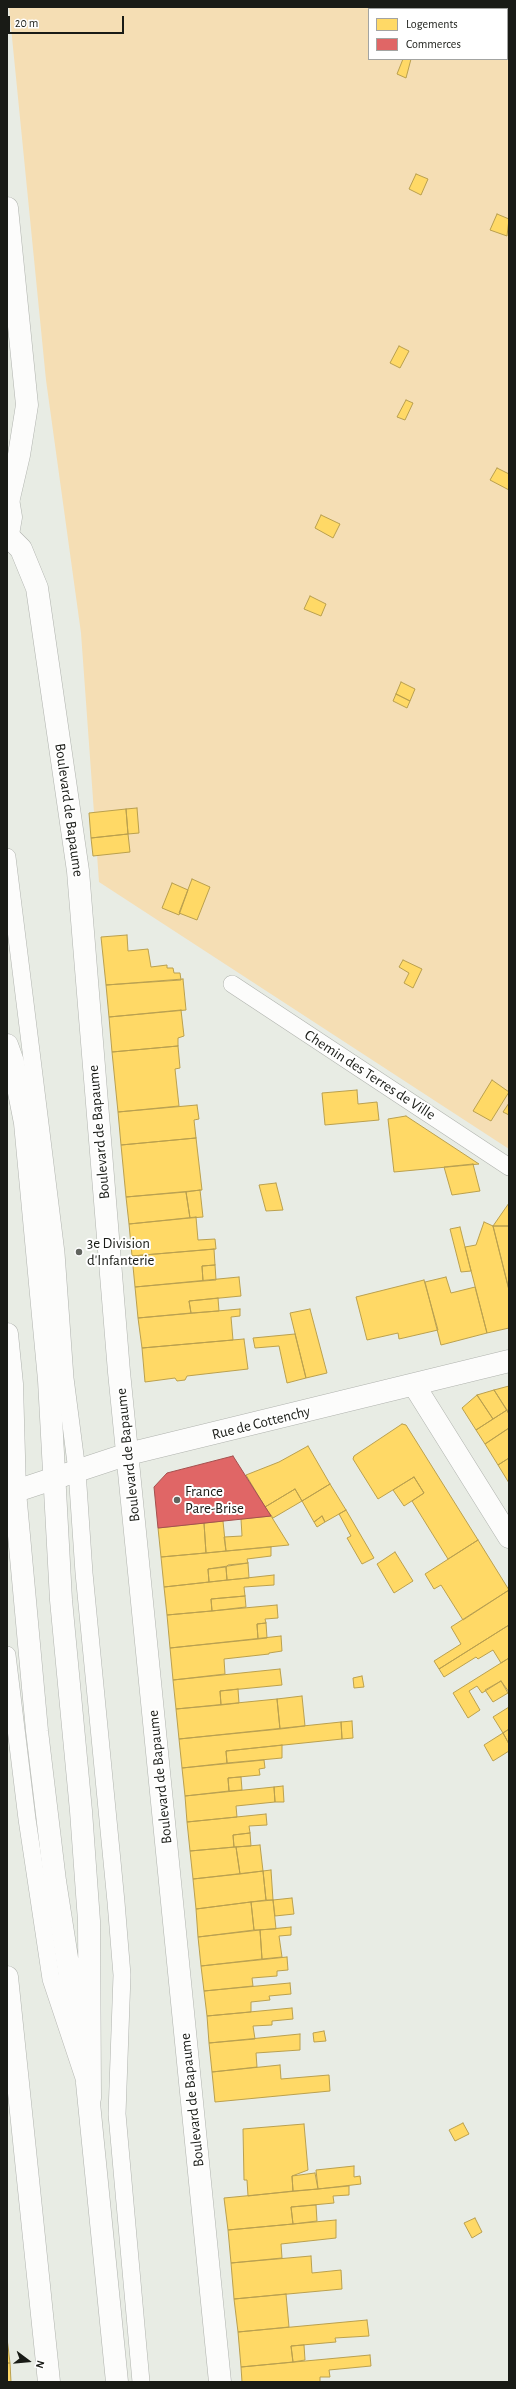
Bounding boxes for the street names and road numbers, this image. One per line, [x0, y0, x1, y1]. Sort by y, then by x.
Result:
street label: Boulevard de Bapaume [51, 742, 87, 878]
street label: Chemin des Terres de Ville [301, 1026, 439, 1124]
street label: Boulevard de Bapaume [84, 1064, 114, 1200]
street label: Boulevard de Bapaume [112, 1387, 144, 1523]
street label: Rue de Cottenchy [210, 1402, 312, 1444]
street label: Boulevard de Bapaume [144, 1709, 176, 1845]
street label: Boulevard de Bapaume [176, 2032, 208, 2168]

